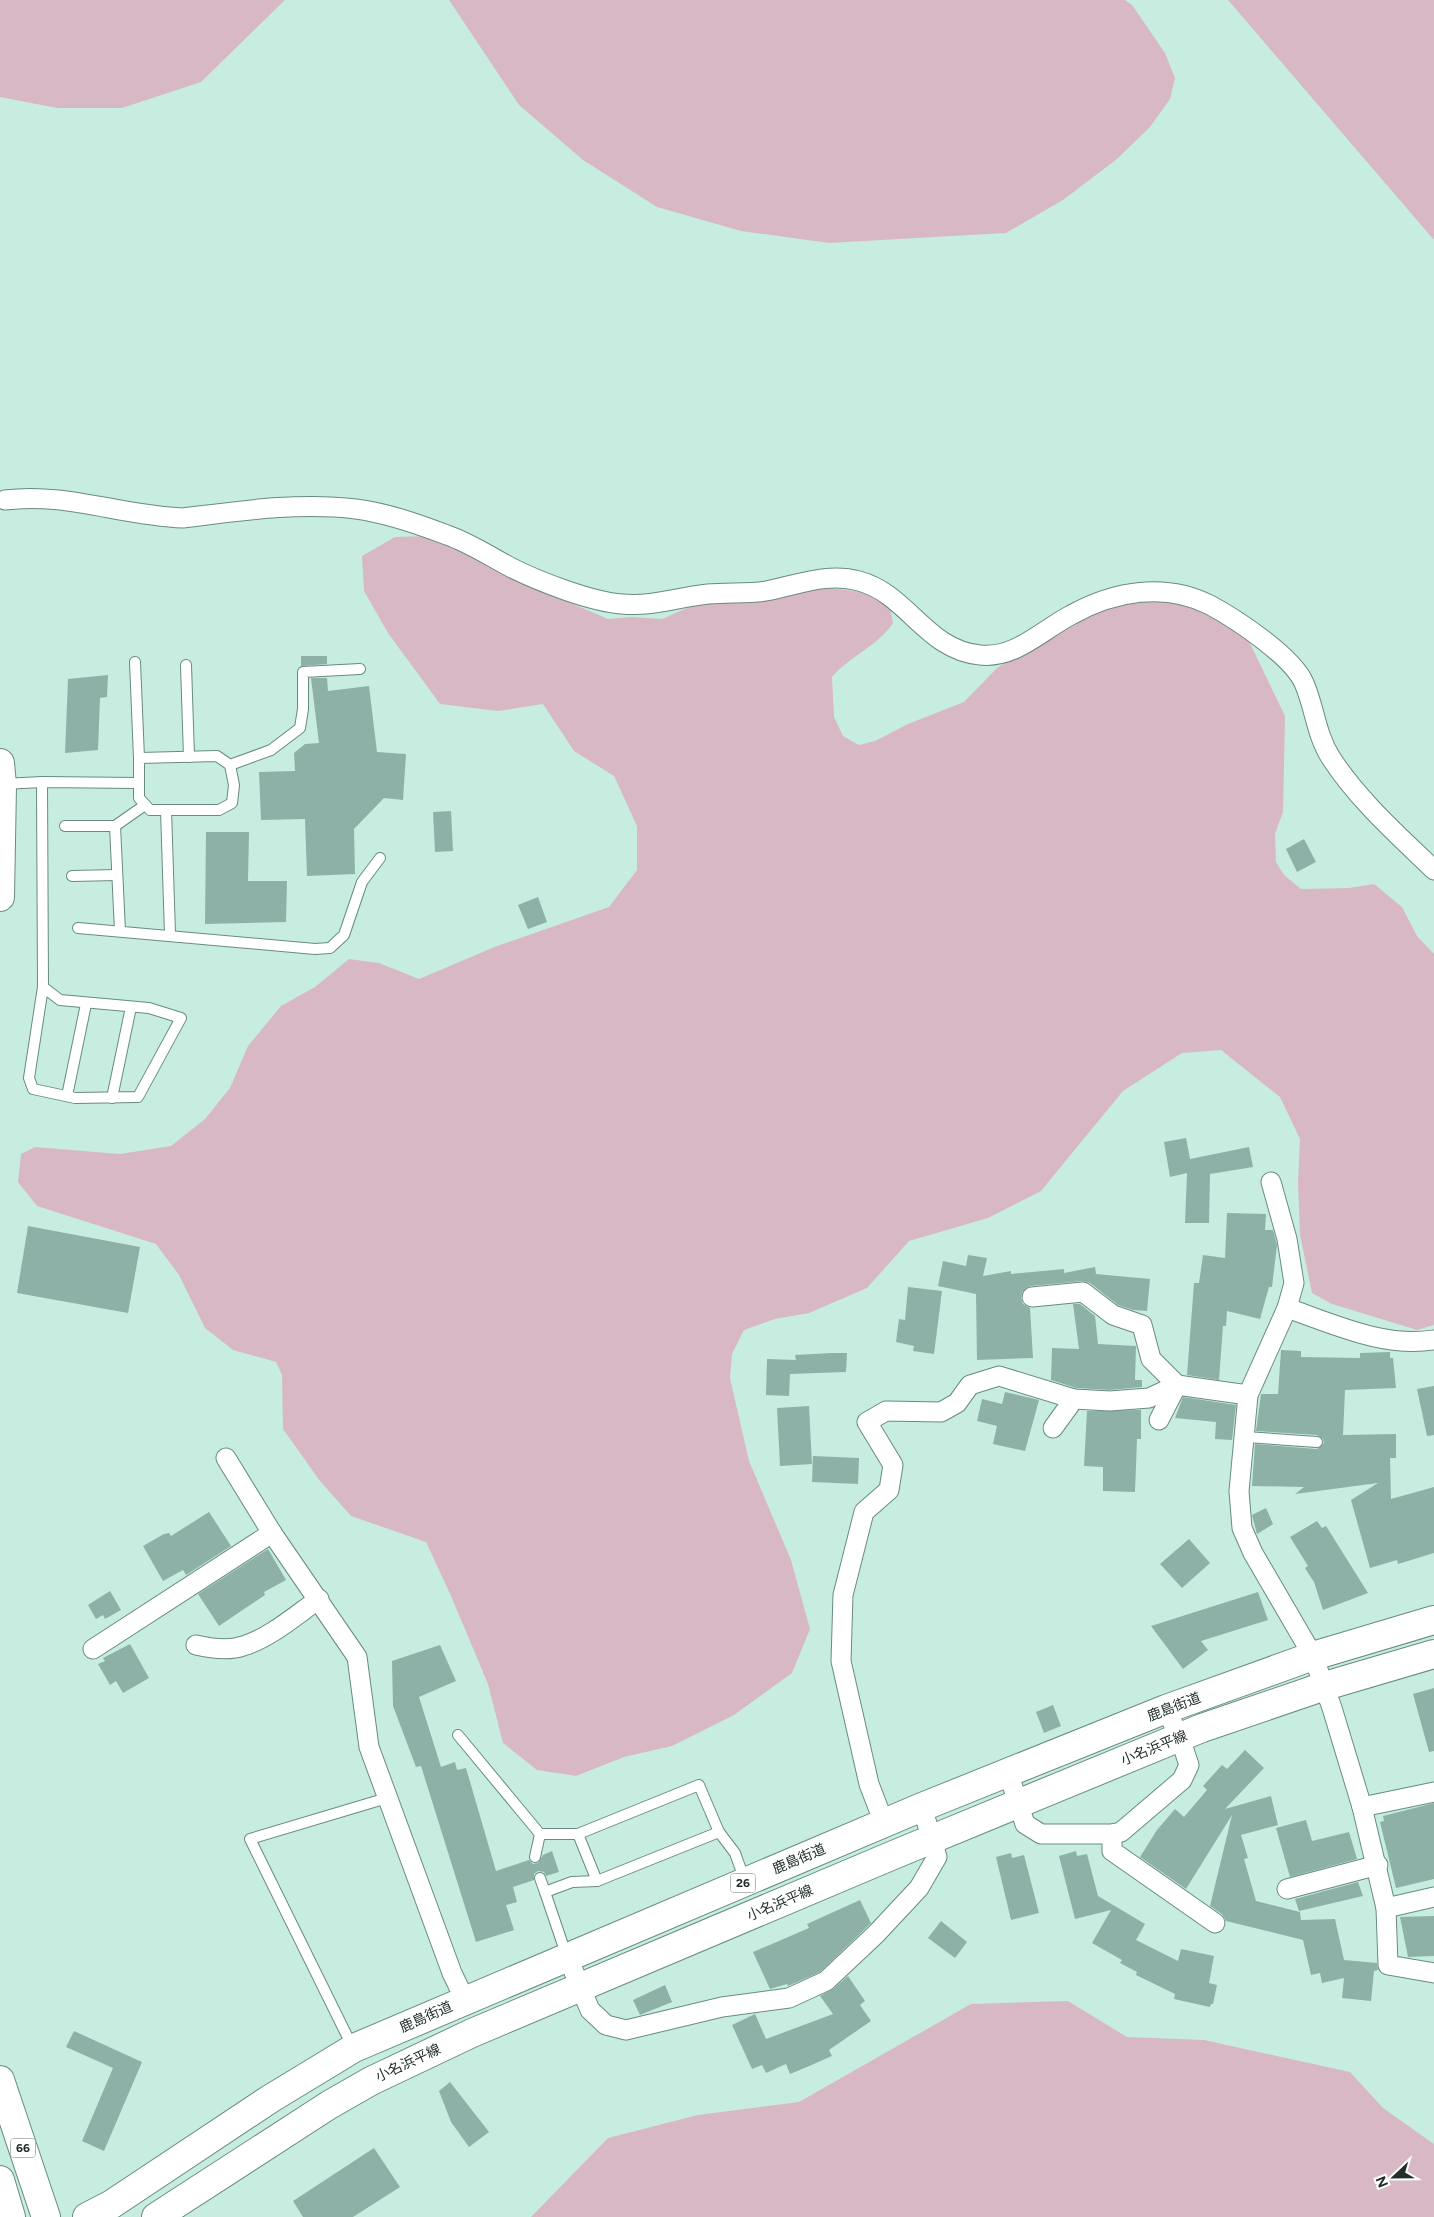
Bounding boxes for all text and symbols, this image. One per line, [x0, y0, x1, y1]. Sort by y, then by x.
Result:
street label: 鹿島街道 [1145, 1689, 1203, 1725]
street label: 小名浜平線 [1118, 1727, 1190, 1769]
street label: 鹿島街道 [770, 1840, 828, 1878]
road number: 26 [730, 1874, 756, 1892]
street label: 小名浜平線 [744, 1882, 816, 1924]
street label: 鹿島街道 [397, 1998, 455, 2036]
street label: 小名浜平線 [373, 2041, 443, 2085]
road number: 66 [10, 2138, 36, 2158]
north arrow [1369, 2152, 1419, 2202]
text: N [1373, 2173, 1392, 2190]

